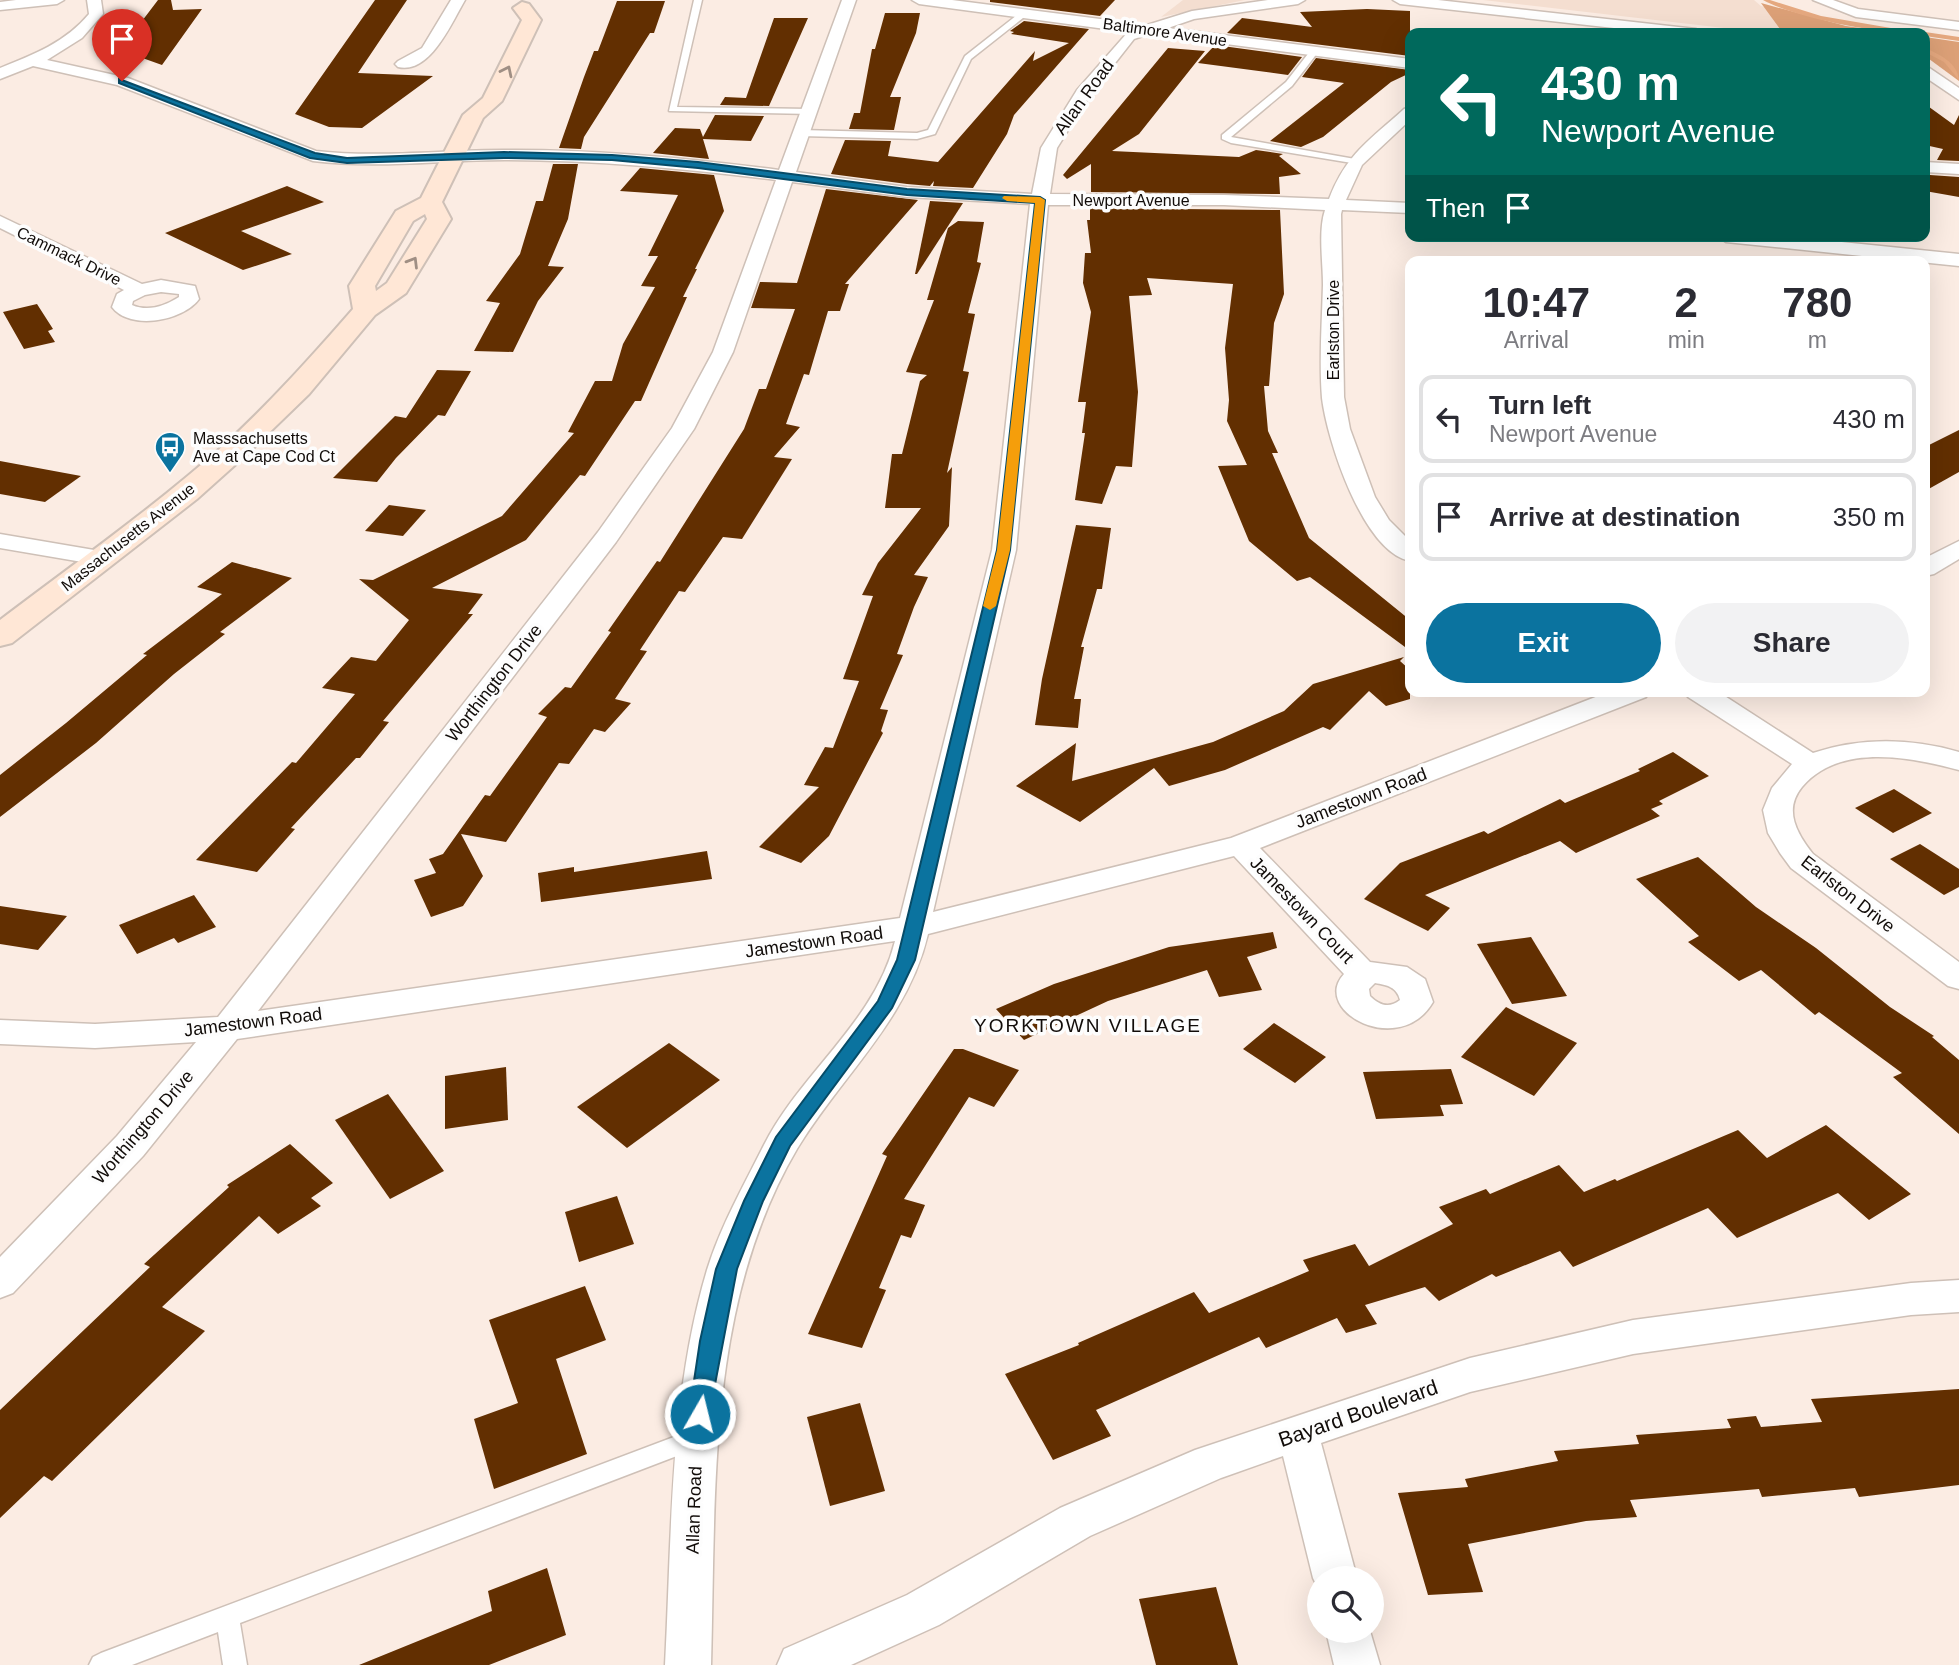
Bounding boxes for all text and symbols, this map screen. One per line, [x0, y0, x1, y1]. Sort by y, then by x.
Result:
pin [92, 9, 152, 81]
street label: Baltimore Avenue [1102, 15, 1228, 49]
icon: arrive [103, 20, 141, 58]
street label: Allan Road [1050, 56, 1118, 138]
icon: left [1426, 56, 1517, 147]
text: 430 m [1541, 56, 1680, 110]
one-way arrow [498, 66, 512, 78]
text: Newport Avenue [1541, 113, 1775, 149]
icon: arrive [1499, 189, 1537, 227]
street label: Newport Avenue [1072, 192, 1190, 209]
text: Then [1426, 193, 1485, 223]
street label: Cammack Drive [14, 223, 124, 289]
one-way arrow [405, 256, 418, 269]
text: 10:47 [1483, 279, 1590, 326]
text: 2 [1674, 279, 1698, 326]
text: 780 [1782, 279, 1852, 326]
street label: Earlston Drive [1325, 280, 1342, 380]
text: Arrival [1504, 327, 1569, 353]
text: min [1668, 327, 1705, 353]
text: m [1808, 327, 1827, 353]
text: Turn left [1489, 390, 1591, 420]
icon: left [1430, 400, 1468, 438]
text: 430 m [1833, 404, 1905, 434]
text: Newport Avenue [1489, 421, 1657, 447]
bus stop icon: Masssachusetts Ave at Cape Cod Ct [153, 430, 187, 474]
place label: Masssachusetts Ave at Cape Cod Ct [193, 430, 336, 465]
street label: Massachusetts Avenue [58, 480, 198, 594]
icon: arrive [1430, 498, 1468, 536]
text: Arrive at destination [1489, 502, 1740, 532]
text: 350 m [1833, 502, 1905, 532]
button: Exit [1426, 603, 1661, 683]
button: Share [1675, 603, 1909, 683]
street label: Worthington Drive [442, 620, 546, 746]
street label: Jamestown Road [1292, 764, 1430, 832]
street label: Earlston Drive [1797, 851, 1899, 937]
street label: Jamestown Court [1246, 853, 1358, 967]
street label: Jamestown Road [744, 922, 884, 962]
street label: Jamestown Road [183, 1004, 323, 1040]
district label: YORKTOWN VILLAGE [974, 1015, 1202, 1036]
street label: Worthington Drive [88, 1066, 198, 1188]
street label: Bayard Boulevard [1275, 1375, 1441, 1451]
position arrow [663, 1377, 737, 1451]
street label: Allan Road [682, 1466, 706, 1554]
map controls [1307, 1566, 1384, 1643]
button: search [1307, 1566, 1384, 1643]

